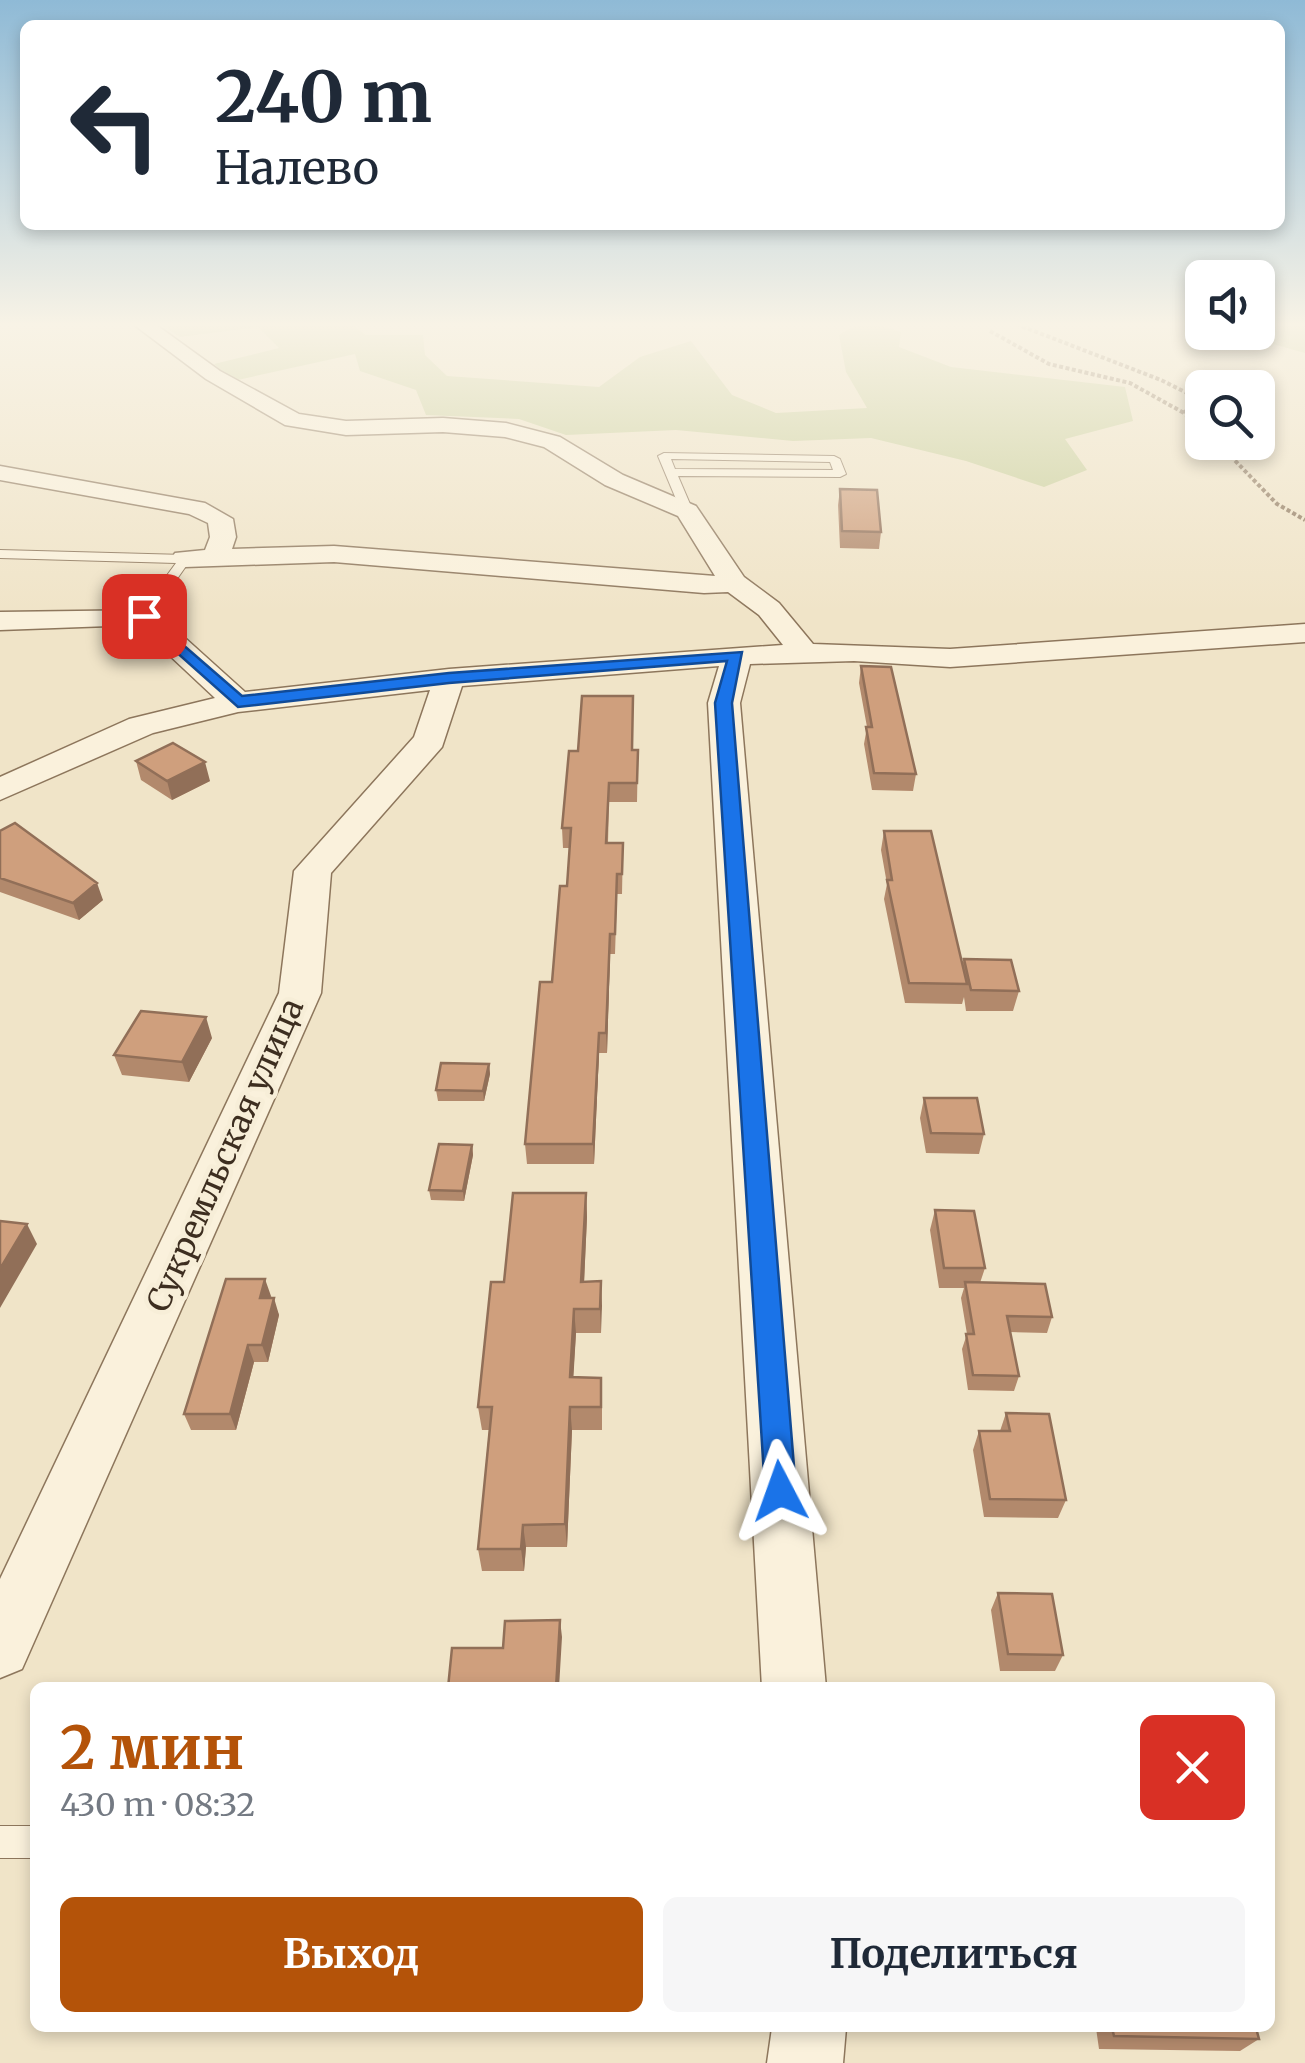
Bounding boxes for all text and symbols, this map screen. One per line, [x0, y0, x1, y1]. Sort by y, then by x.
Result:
text: 240 m [215, 53, 432, 141]
icon: left [50, 60, 180, 190]
text: Налево [215, 140, 379, 196]
map controls [1185, 260, 1275, 460]
button: sound [1185, 260, 1275, 350]
button: search [1185, 370, 1275, 460]
pin [102, 574, 187, 659]
icon: arrive [117, 589, 172, 644]
street label: Сукремльская улица [138, 992, 312, 1318]
position arrow [728, 1439, 832, 1543]
text: 2 мин [60, 1710, 244, 1785]
button: close [1140, 1715, 1245, 1820]
text: 430 m · 08:32 [60, 1785, 255, 1825]
button: Выход [60, 1897, 643, 2012]
button: Поделиться [663, 1897, 1245, 2012]

